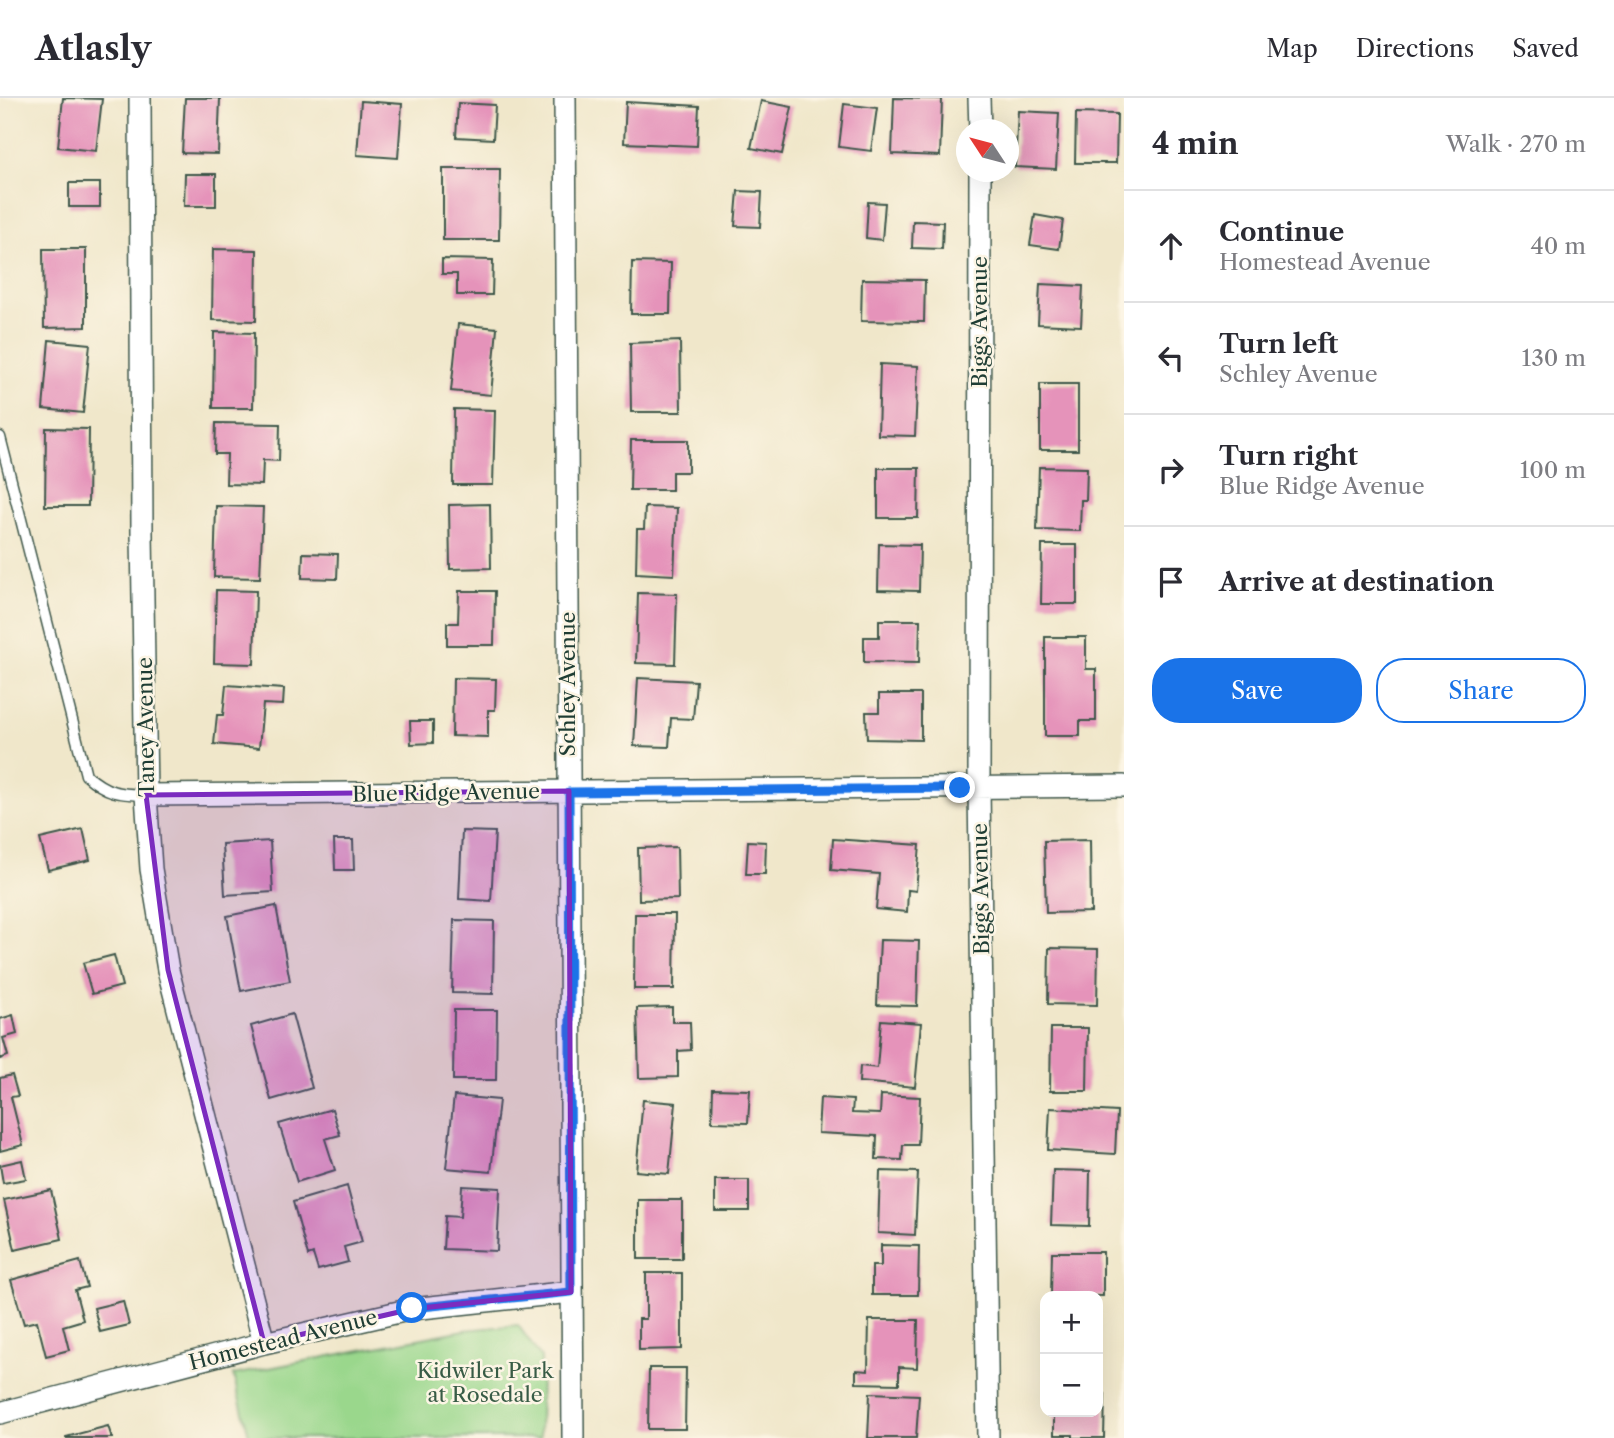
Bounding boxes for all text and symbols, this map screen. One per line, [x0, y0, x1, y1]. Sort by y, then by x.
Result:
text: Atlasly [35, 28, 151, 69]
text: Map [1266, 34, 1318, 63]
text: Directions [1356, 34, 1474, 63]
text: Saved [1512, 34, 1579, 63]
north arrow [956, 119, 1019, 182]
text: 4 min [1152, 125, 1238, 162]
text: Walk · 270 m [1446, 130, 1586, 158]
text: Continue [1219, 216, 1344, 248]
icon: ahead [1152, 227, 1190, 265]
text: 40 m [1531, 232, 1586, 260]
text: Homestead Avenue [1219, 248, 1431, 276]
street label: Biggs Avenue [967, 256, 992, 388]
text: Turn left [1219, 328, 1338, 360]
icon: left [1152, 339, 1190, 377]
text: 130 m [1522, 344, 1586, 372]
text: Schley Avenue [1219, 360, 1378, 388]
text: Turn right [1219, 440, 1358, 472]
icon: right [1152, 451, 1190, 489]
text: 100 m [1520, 456, 1586, 484]
text: Blue Ridge Avenue [1219, 472, 1425, 500]
icon: arrive [1152, 563, 1190, 601]
text: Arrive at destination [1219, 566, 1494, 598]
street label: Schley Avenue [555, 612, 580, 756]
street label: Taney Avenue [132, 657, 159, 797]
button: Save [1152, 658, 1362, 723]
button: Share [1376, 658, 1586, 723]
route end [944, 772, 975, 803]
street label: Blue Ridge Avenue [352, 778, 540, 807]
street label: Biggs Avenue [967, 823, 994, 955]
map controls [1040, 1291, 1103, 1417]
button: + [1040, 1291, 1103, 1354]
route start [396, 1292, 427, 1323]
street label: Homestead Avenue [186, 1304, 380, 1375]
button: − [1040, 1354, 1103, 1417]
park label: Kidwiler Park at Rosedale [417, 1358, 554, 1407]

